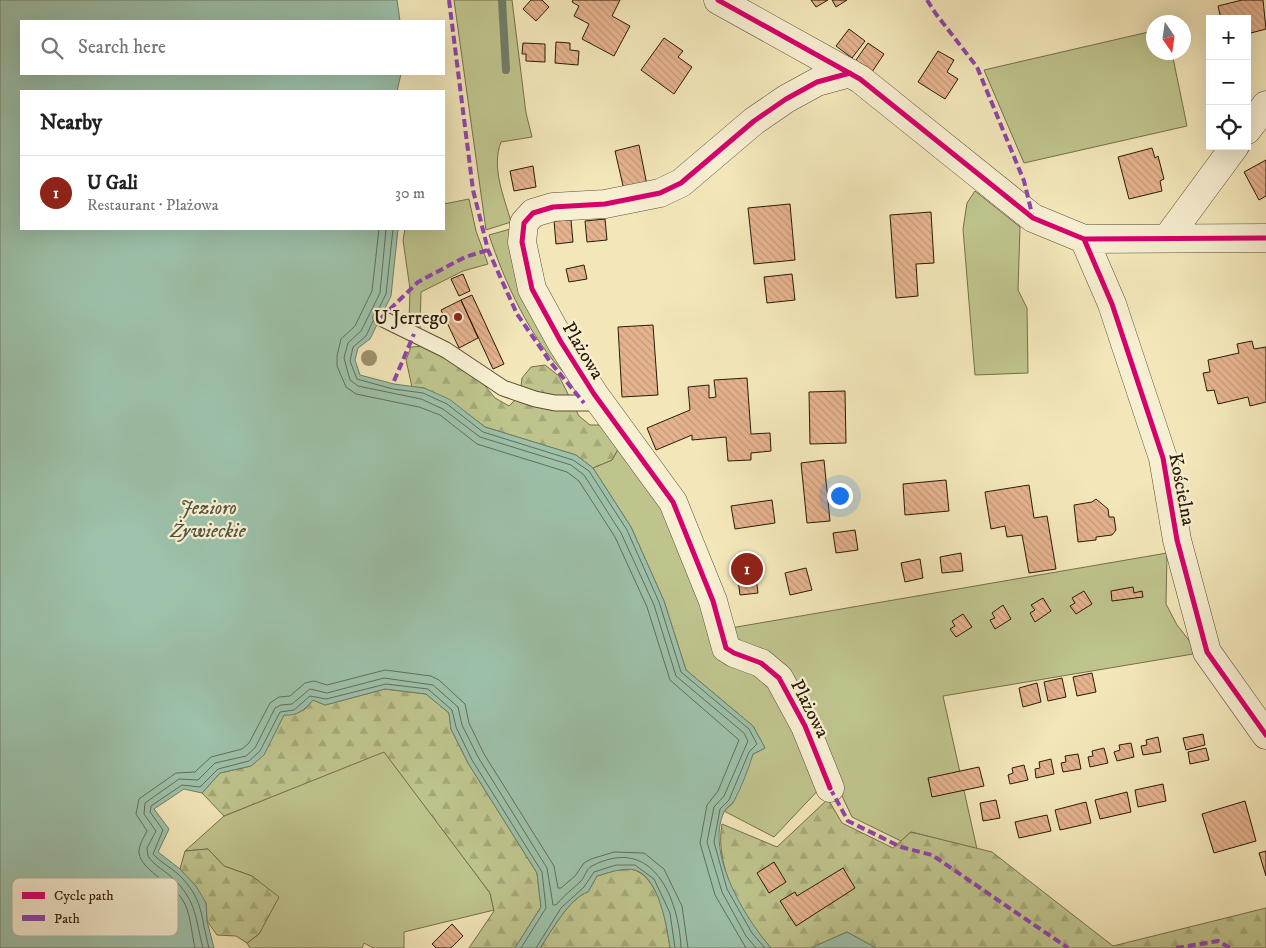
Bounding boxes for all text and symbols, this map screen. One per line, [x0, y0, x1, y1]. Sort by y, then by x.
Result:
north arrow [1146, 15, 1191, 60]
map controls [1206, 15, 1251, 150]
button: + [1206, 15, 1251, 60]
search box [20, 20, 445, 75]
icon: search [38, 34, 66, 62]
text: Search here [78, 36, 166, 59]
button: − [1206, 60, 1251, 105]
button: locate [1206, 105, 1251, 150]
text: Nearby [40, 110, 102, 136]
text: U Gali [87, 172, 138, 195]
text: 1 [53, 183, 59, 203]
text: 30 m [395, 183, 425, 203]
text: Restaurant · Plażowa [87, 195, 219, 215]
place label: U Jerrego [374, 307, 448, 330]
marker: U Jerrego [452, 311, 464, 323]
street label: Plażowa [557, 318, 609, 383]
street label: Kościelna [1163, 451, 1200, 528]
your location [827, 483, 853, 509]
water label: Jezioro Żywieckie [170, 496, 247, 544]
pin: 1 [731, 550, 763, 588]
street label: Plażowa [785, 676, 834, 742]
legend [12, 878, 178, 936]
text: Cycle path [54, 887, 114, 905]
text: Path [54, 910, 81, 928]

